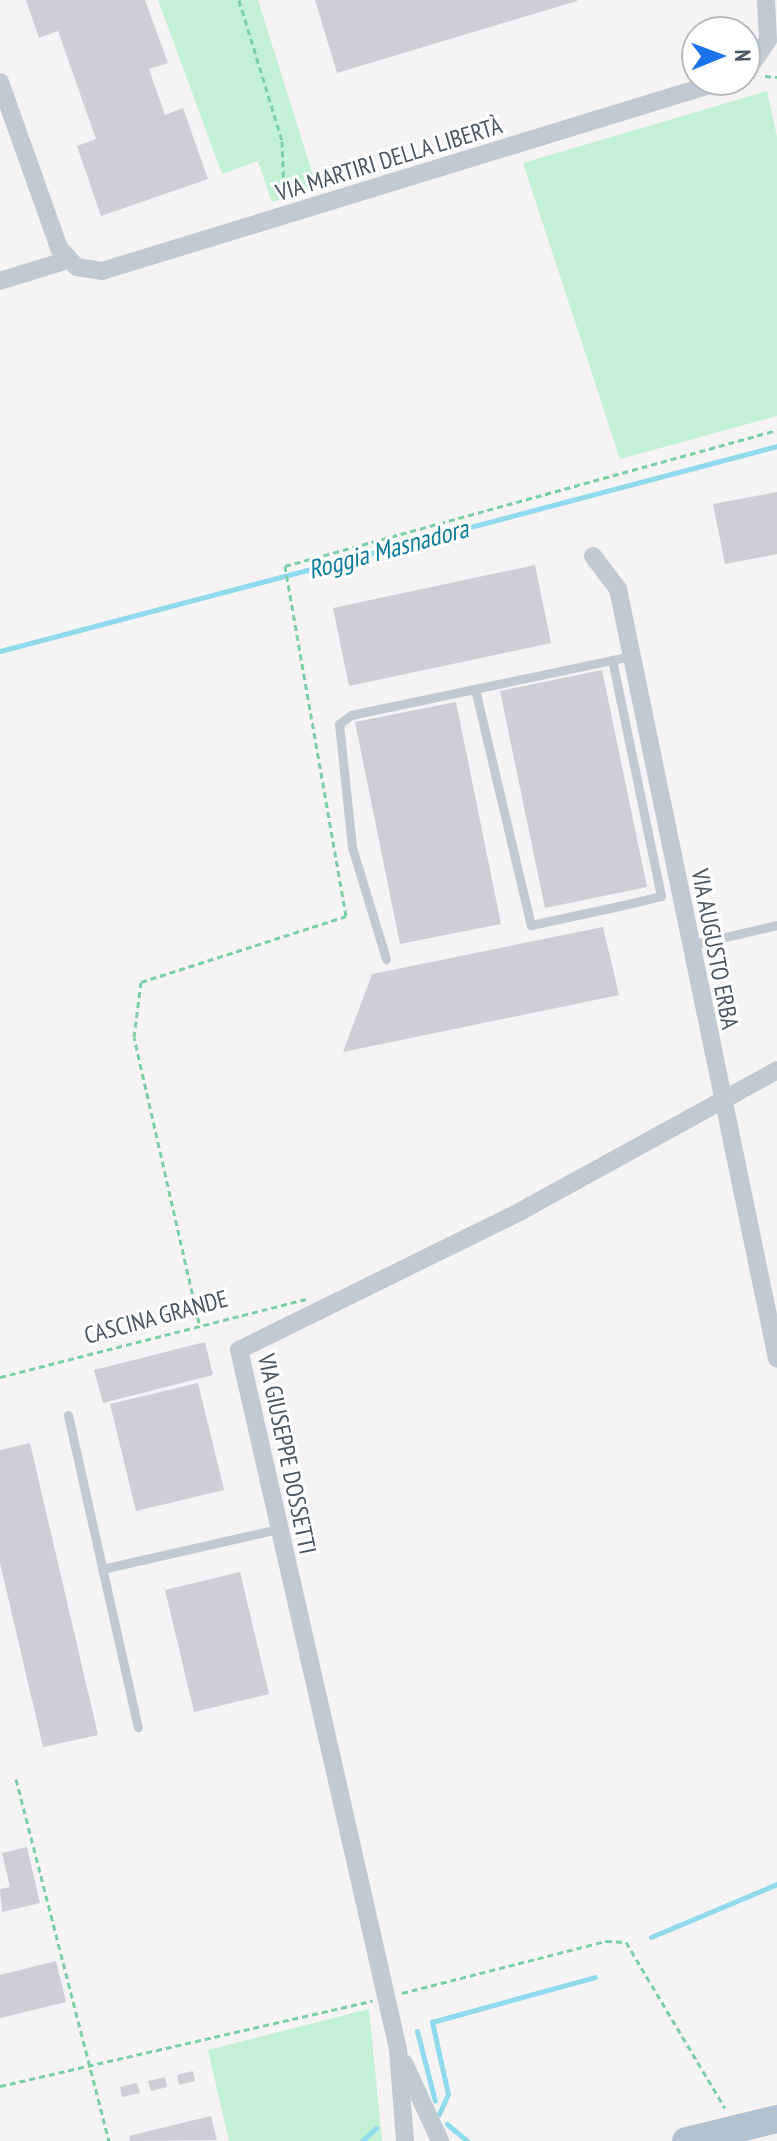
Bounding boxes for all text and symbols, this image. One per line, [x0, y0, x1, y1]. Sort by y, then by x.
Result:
north arrow [681, 16, 761, 96]
text: N [729, 49, 757, 62]
street label: VIA MARTIRI DELLA LIBERTÀ [272, 111, 506, 207]
water label: Roggia Masnadora [305, 513, 471, 585]
street label: VIA AUGUSTO ERBA [685, 866, 745, 1032]
street label: CASCINA GRANDE [81, 1284, 231, 1350]
street label: VIA GIUSEPPE DOSSETTI [252, 1351, 322, 1557]

